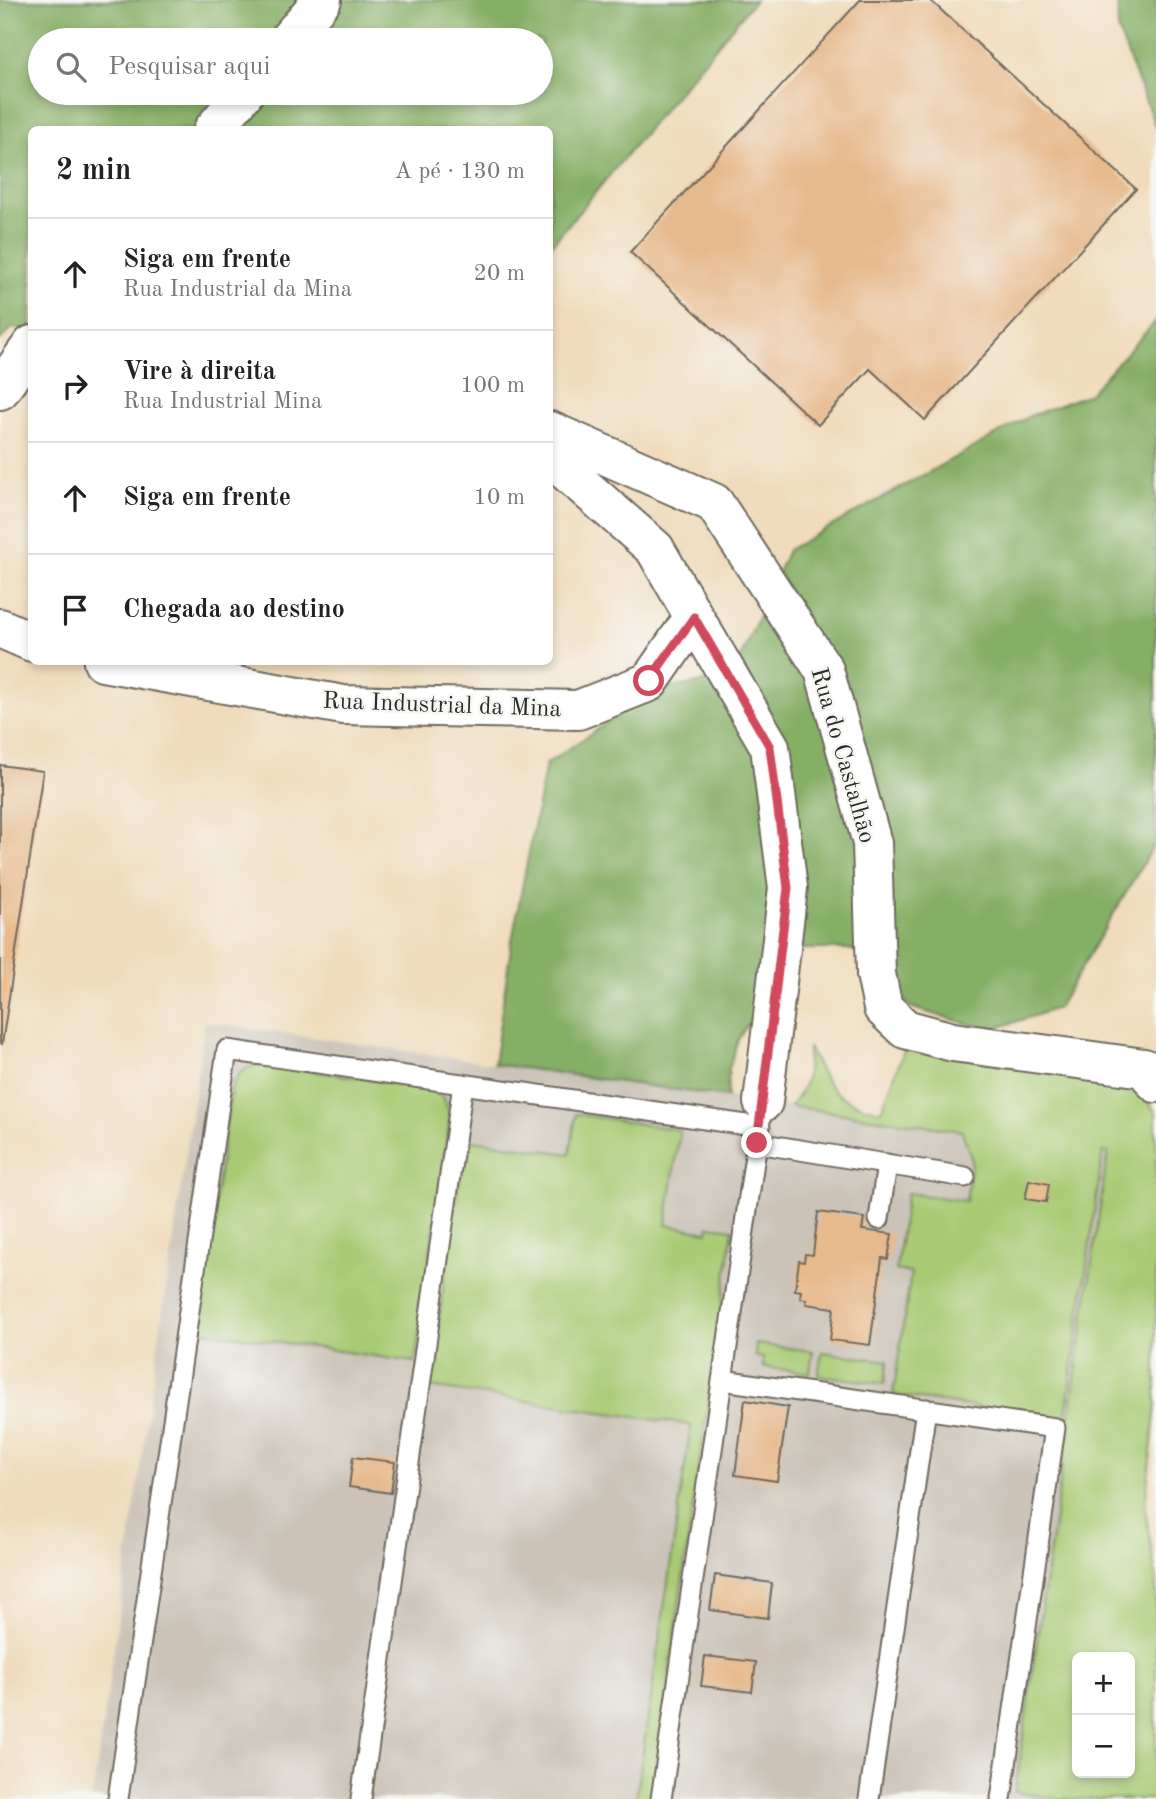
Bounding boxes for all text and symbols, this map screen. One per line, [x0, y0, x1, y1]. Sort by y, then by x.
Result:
search box [28, 28, 553, 105]
icon: search [52, 48, 90, 86]
text: Pesquisar aqui [108, 54, 270, 80]
text: 2 min [56, 156, 131, 186]
text: A pé · 130 m [394, 160, 525, 183]
text: Siga em frente [123, 247, 291, 273]
icon: ahead [56, 255, 94, 293]
text: 20 m [474, 262, 525, 285]
text: Rua Industrial da Mina [123, 278, 352, 301]
text: Vire à direita [123, 359, 276, 385]
icon: right [56, 367, 94, 405]
text: 100 m [460, 374, 525, 397]
text: Rua Industrial Mina [123, 390, 322, 413]
icon: ahead [56, 479, 94, 517]
text: Siga em frente [123, 485, 291, 511]
text: 10 m [474, 486, 525, 509]
icon: arrive [56, 591, 94, 629]
text: Chegada ao destino [123, 597, 345, 623]
route start [633, 665, 664, 696]
street label: Rua do Castalhão [806, 665, 879, 846]
street label: Rua Industrial da Mina [322, 690, 562, 722]
route end [741, 1127, 772, 1158]
map controls [1072, 1652, 1135, 1778]
button: + [1072, 1652, 1135, 1715]
button: − [1072, 1715, 1135, 1778]

